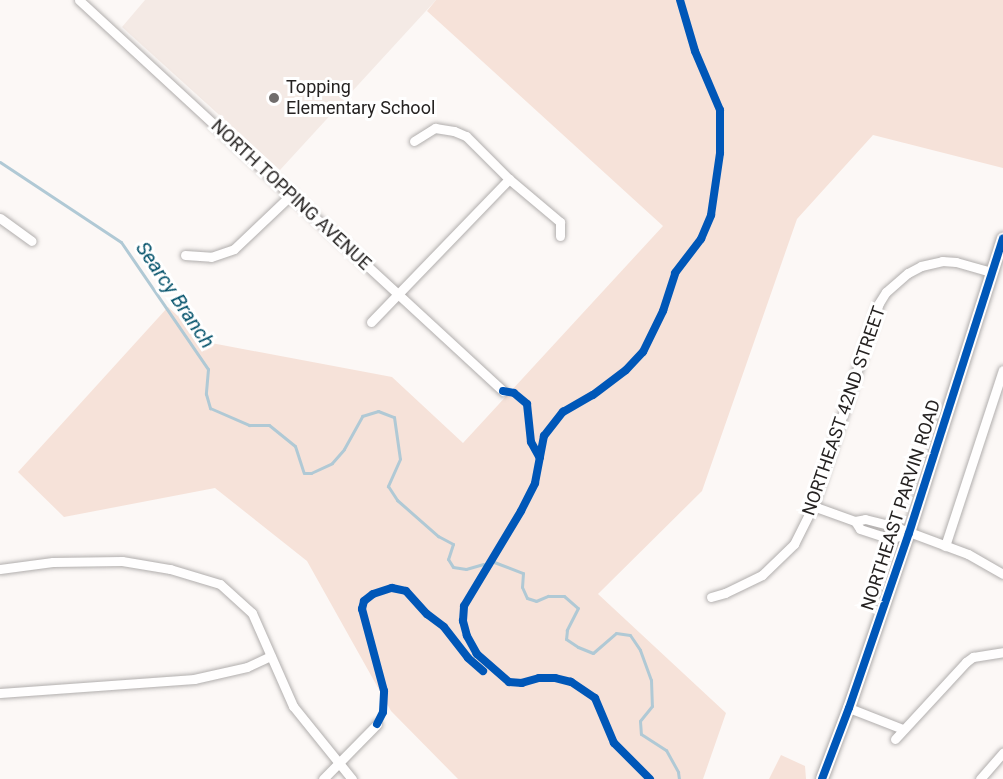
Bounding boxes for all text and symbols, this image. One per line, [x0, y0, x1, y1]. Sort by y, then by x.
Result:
place label: Topping Elementary School [286, 77, 435, 119]
marker: Topping Elementary School [267, 91, 281, 105]
street label: NORTH TOPPING AVENUE [206, 115, 376, 275]
water label: Searcy Branch [131, 237, 219, 353]
street label: NORTHEAST 42ND STREET [798, 303, 890, 519]
street label: NORTHEAST PARVIN ROAD [857, 397, 945, 613]

